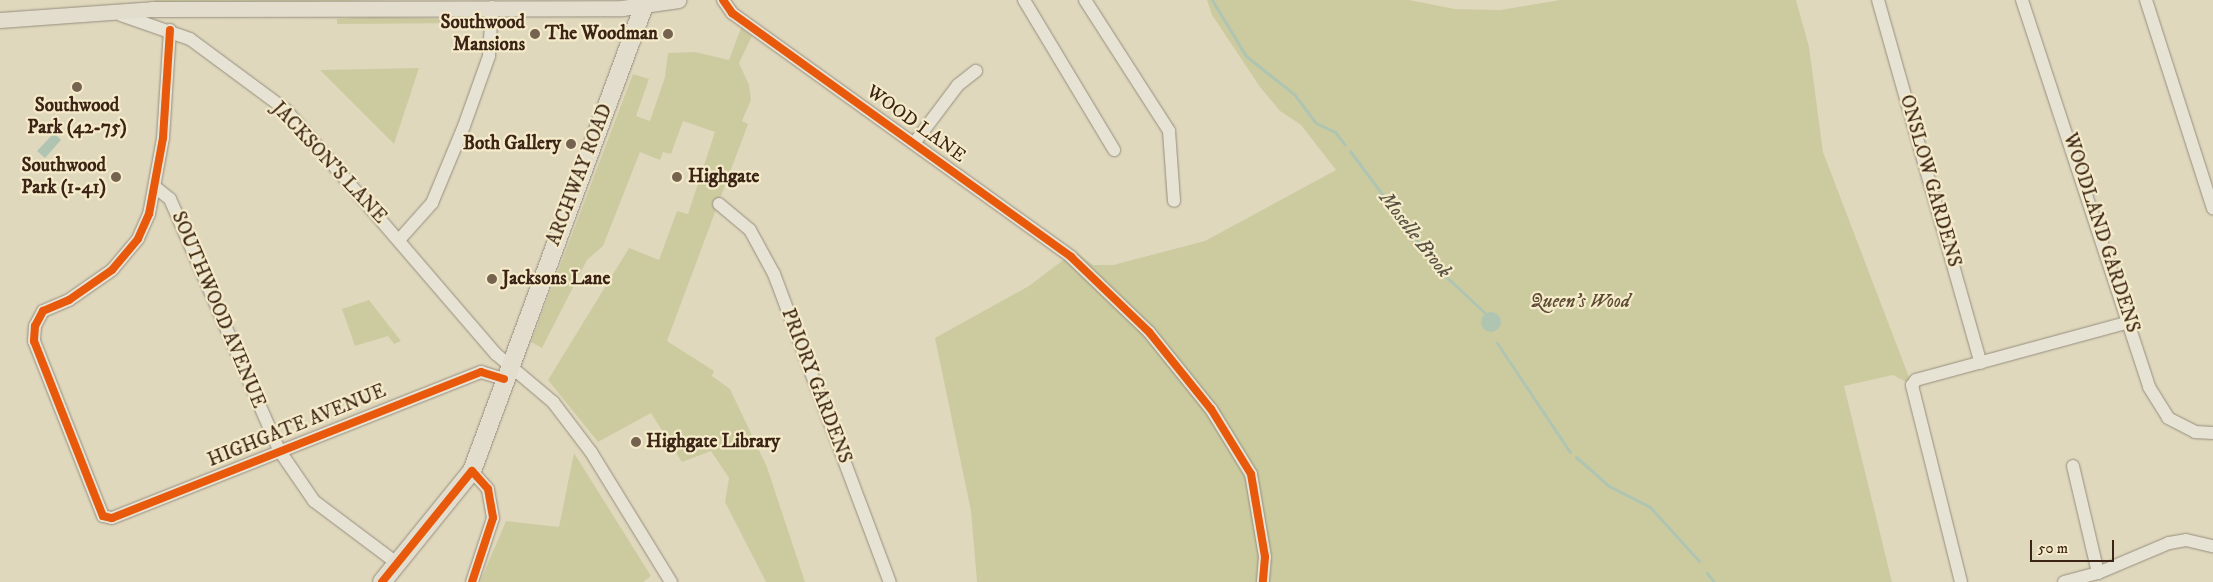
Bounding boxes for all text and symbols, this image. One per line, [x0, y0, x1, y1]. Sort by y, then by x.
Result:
place label: Southwood Mansions [441, 12, 525, 56]
place label: The Woodman [545, 23, 658, 45]
marker: Southwood Mansions [529, 28, 541, 40]
marker: The Woodman [662, 28, 674, 40]
street label: WOOD LANE [862, 80, 970, 168]
marker: Southwood Park (42-75) [71, 81, 83, 93]
street label: ONSLOW GARDENS [1895, 92, 1965, 270]
place label: Southwood Park (42-75) [27, 95, 127, 139]
street label: JACKSON'S LANE [267, 97, 391, 229]
street label: ARCHWAY ROAD [543, 101, 617, 249]
street label: WOODLAND GARDENS [2058, 130, 2144, 336]
place label: Both Gallery [463, 133, 561, 155]
marker: Both Gallery [565, 138, 577, 150]
place label: Southwood Park (1-41) [21, 155, 106, 199]
place label: Highgate [688, 166, 759, 188]
marker: Highgate [670, 170, 684, 184]
marker: Southwood Park (1-41) [110, 171, 122, 183]
water label: Moselle Brook [1374, 187, 1456, 283]
street label: SOUTHWOOD AVENUE [166, 208, 270, 412]
place label: Jacksons Lane [502, 268, 610, 290]
marker: Jacksons Lane [486, 273, 498, 285]
park label: Queen’s Wood [1530, 291, 1630, 313]
street label: PRIORY GARDENS [776, 305, 856, 467]
street label: HIGHGATE AVENUE [205, 380, 389, 472]
place label: Highgate Library [646, 431, 780, 453]
marker: Highgate Library [630, 436, 642, 448]
scale bar [2033, 530, 2117, 562]
text: 50 m [2038, 539, 2068, 558]

